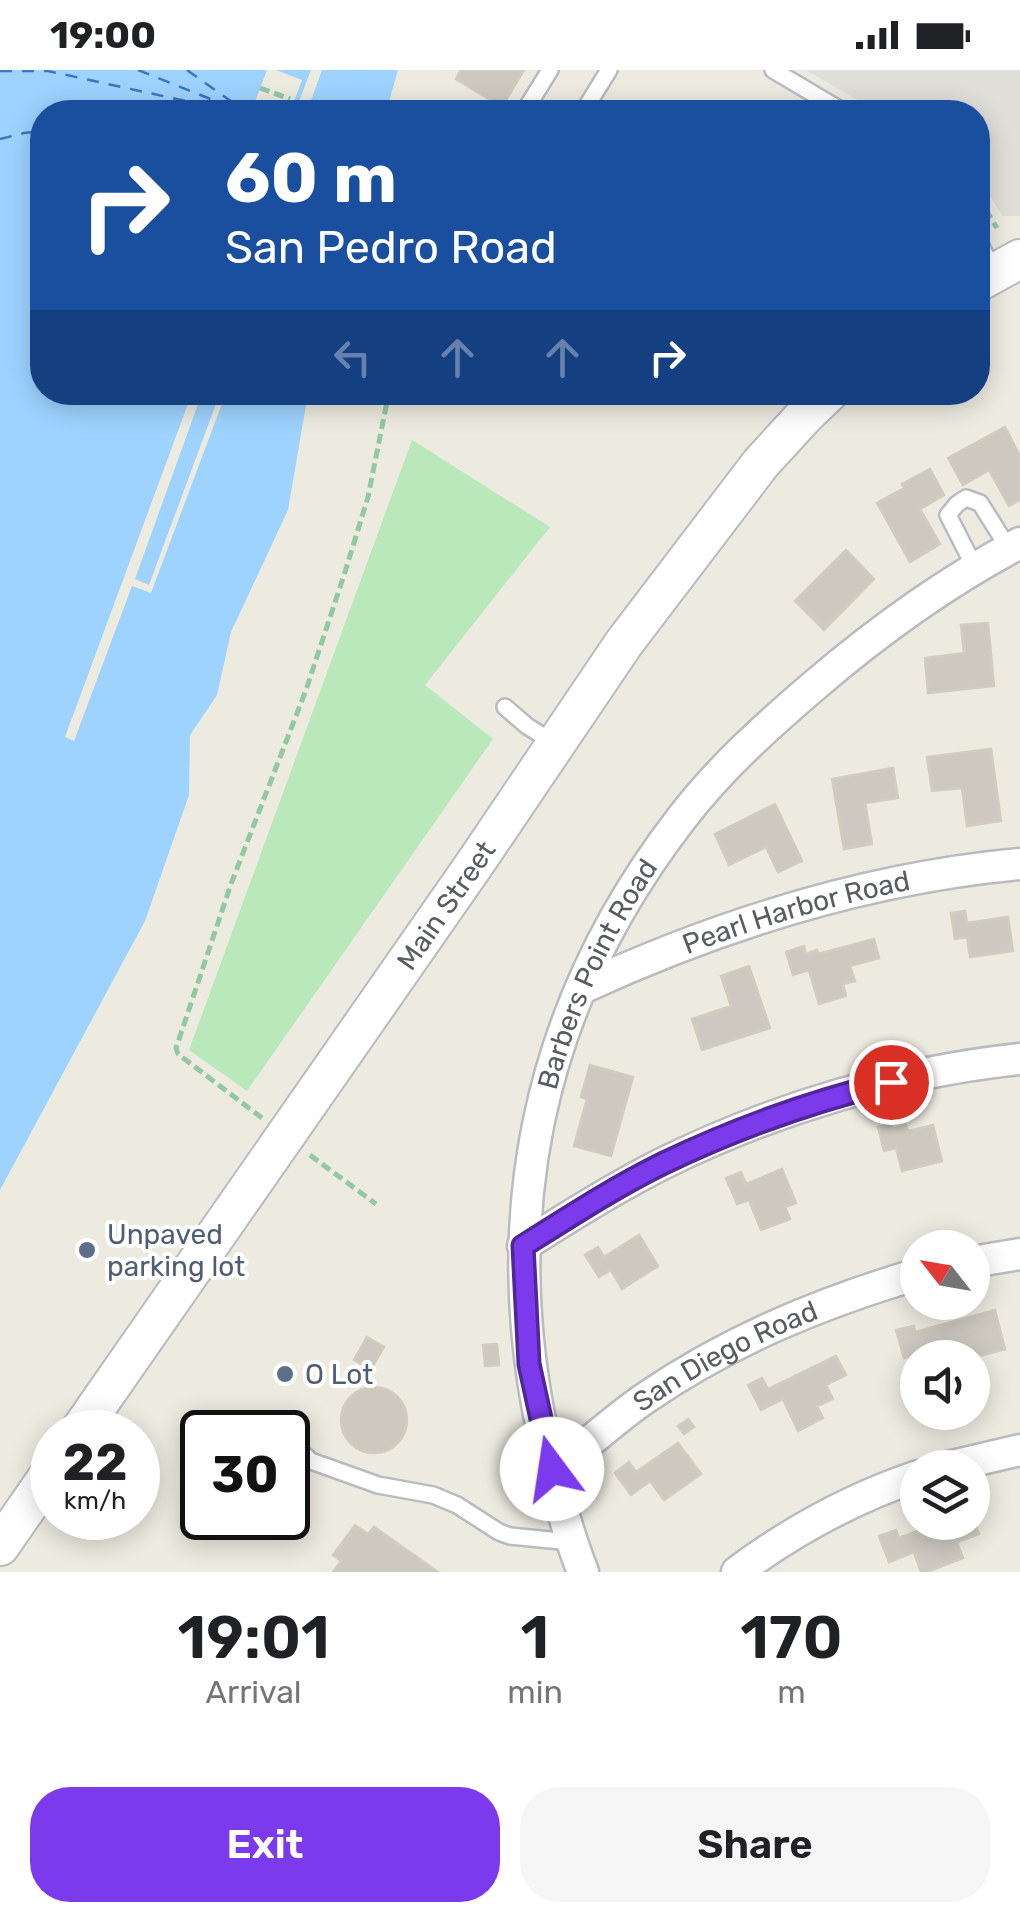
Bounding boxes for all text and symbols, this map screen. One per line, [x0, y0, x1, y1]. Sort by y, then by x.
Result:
text: 19:00 [50, 12, 156, 58]
text: 60 m [225, 137, 397, 220]
icon: right [60, 140, 190, 270]
text: San Pedro Road [225, 221, 557, 274]
icon: left [325, 330, 380, 385]
icon: ahead [430, 330, 485, 385]
icon: ahead [535, 330, 590, 385]
icon: right [640, 330, 695, 385]
street label: Main Street [390, 835, 502, 976]
street label: Barbers Point Road [531, 853, 664, 1093]
street label: Pearl Harbor Road [678, 864, 913, 961]
pin [849, 1040, 934, 1125]
icon: arrive [864, 1055, 919, 1110]
place label: Unpaved parking lot [107, 1218, 245, 1283]
north arrow [900, 1230, 990, 1320]
map controls [900, 1230, 990, 1540]
marker: Unpaved parking lot [76, 1239, 98, 1261]
street label: San Diego Road [627, 1294, 822, 1419]
button: sound [900, 1340, 990, 1430]
place label: O Lot [305, 1358, 373, 1391]
marker: O Lot [274, 1363, 296, 1385]
speed limit sign: 30 [180, 1410, 310, 1540]
position arrow [500, 1417, 604, 1521]
text: 22 [63, 1433, 128, 1493]
button: layers [900, 1450, 990, 1540]
text: km/h [64, 1486, 126, 1515]
text: 19:01 [177, 1602, 330, 1673]
text: 1 [521, 1602, 549, 1673]
text: 170 [740, 1602, 843, 1673]
text: Arrival [206, 1673, 302, 1711]
text: min [507, 1673, 563, 1711]
text: m [777, 1673, 806, 1711]
button: Exit [30, 1787, 500, 1902]
button: Share [520, 1787, 990, 1902]

